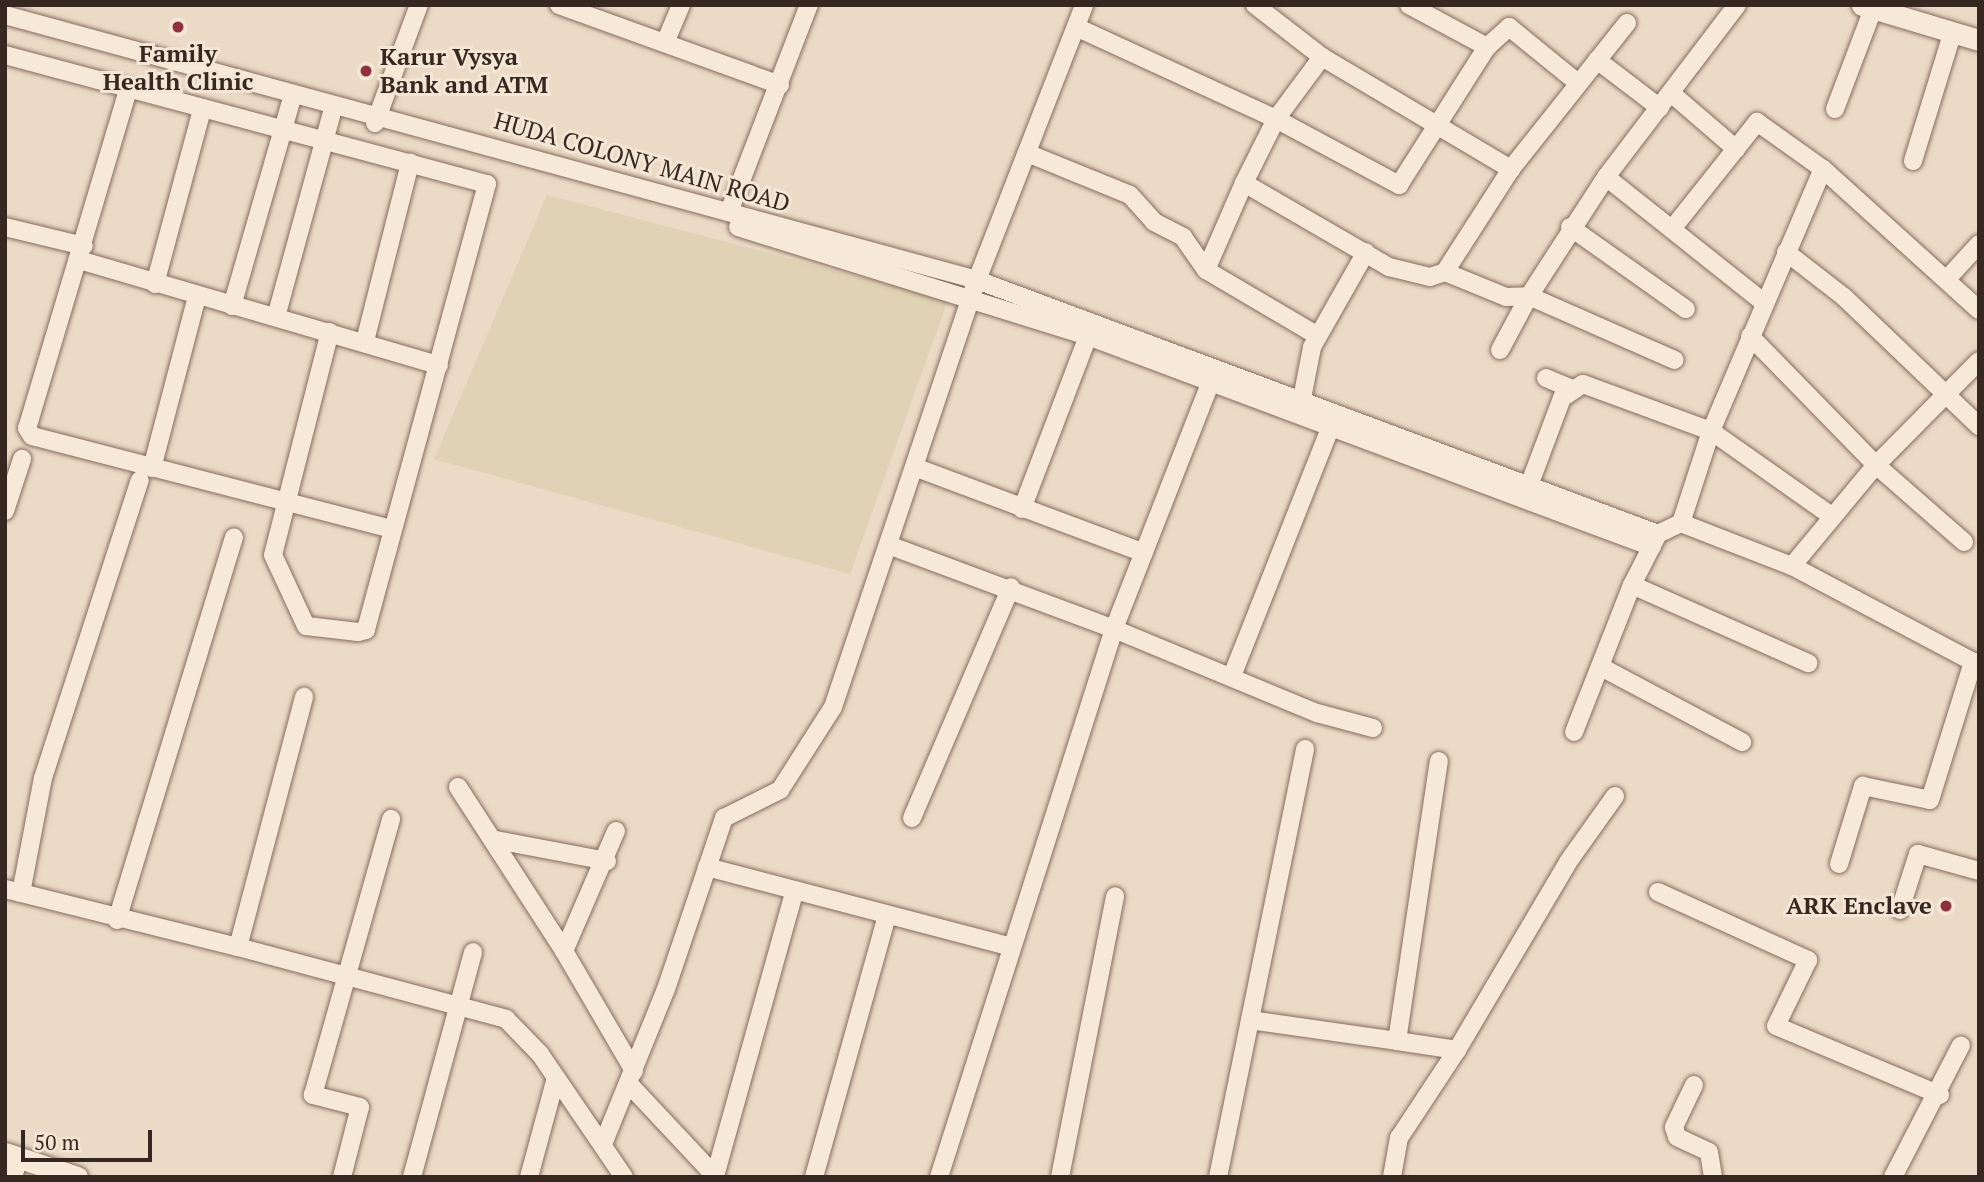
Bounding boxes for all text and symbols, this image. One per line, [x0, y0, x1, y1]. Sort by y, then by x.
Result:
marker: Family Health Clinic [168, 17, 188, 37]
place label: Family Health Clinic [103, 40, 253, 96]
place label: Karur Vysya Bank and ATM [380, 43, 548, 99]
marker: Karur Vysya Bank and ATM [358, 63, 374, 79]
street label: HUDA COLONY MAIN ROAD [491, 106, 793, 218]
place label: ARK Enclave [1786, 892, 1932, 920]
marker: ARK Enclave [1938, 898, 1954, 914]
scale bar [24, 1116, 156, 1160]
text: 50 m [34, 1128, 80, 1156]

